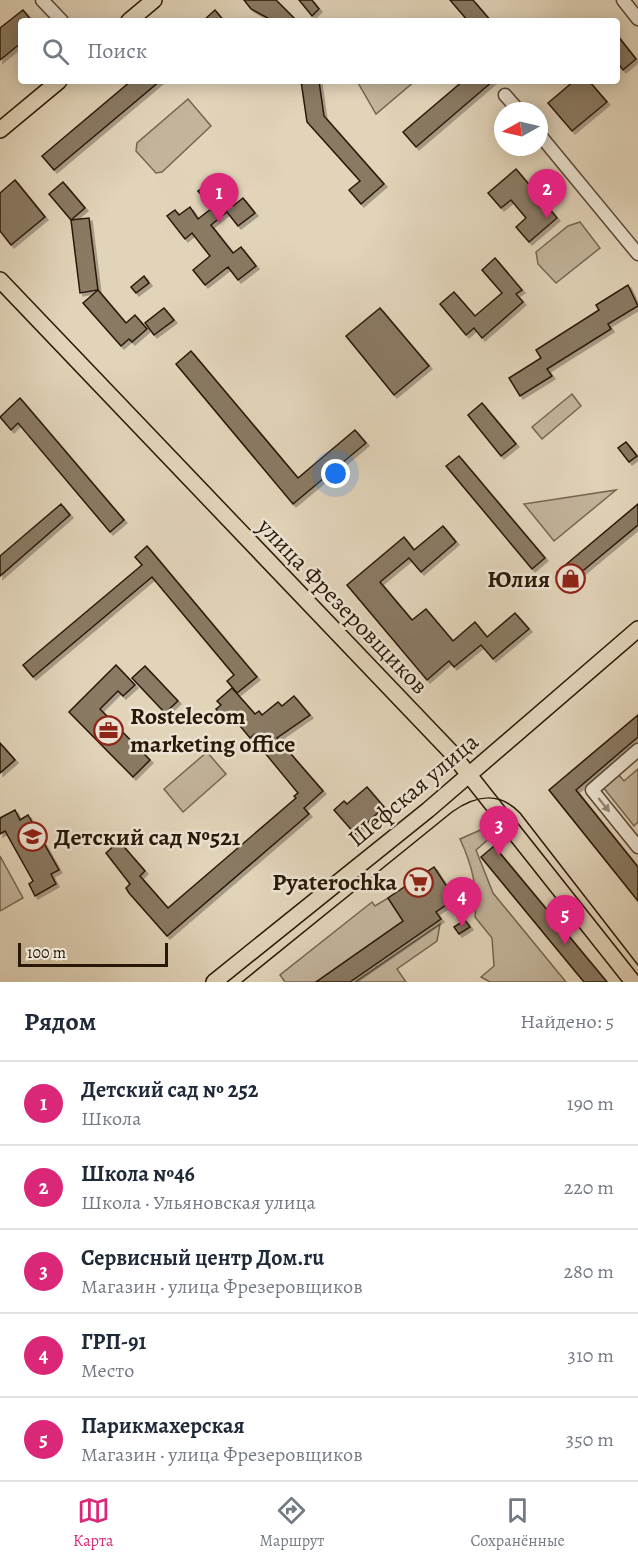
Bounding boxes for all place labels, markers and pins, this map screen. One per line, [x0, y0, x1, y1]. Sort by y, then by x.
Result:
pin: 2 [528, 170, 566, 219]
pin: 1 [200, 174, 238, 223]
place label: Юлия [487, 563, 550, 595]
shop icon: Юлия [555, 563, 587, 595]
place label: Rostelecom marketing office [130, 700, 295, 760]
office icon: Rostelecom marketing office [93, 714, 125, 746]
pin: 3 [480, 806, 518, 856]
school or university icon: Детский сад №521 [17, 821, 49, 853]
place label: Детский сад №521 [54, 821, 241, 853]
place label: Pyaterochka [272, 866, 397, 898]
supermarket icon: Pyaterochka [402, 866, 434, 898]
pin: 4 [442, 878, 482, 927]
pin: 5 [546, 896, 584, 945]

